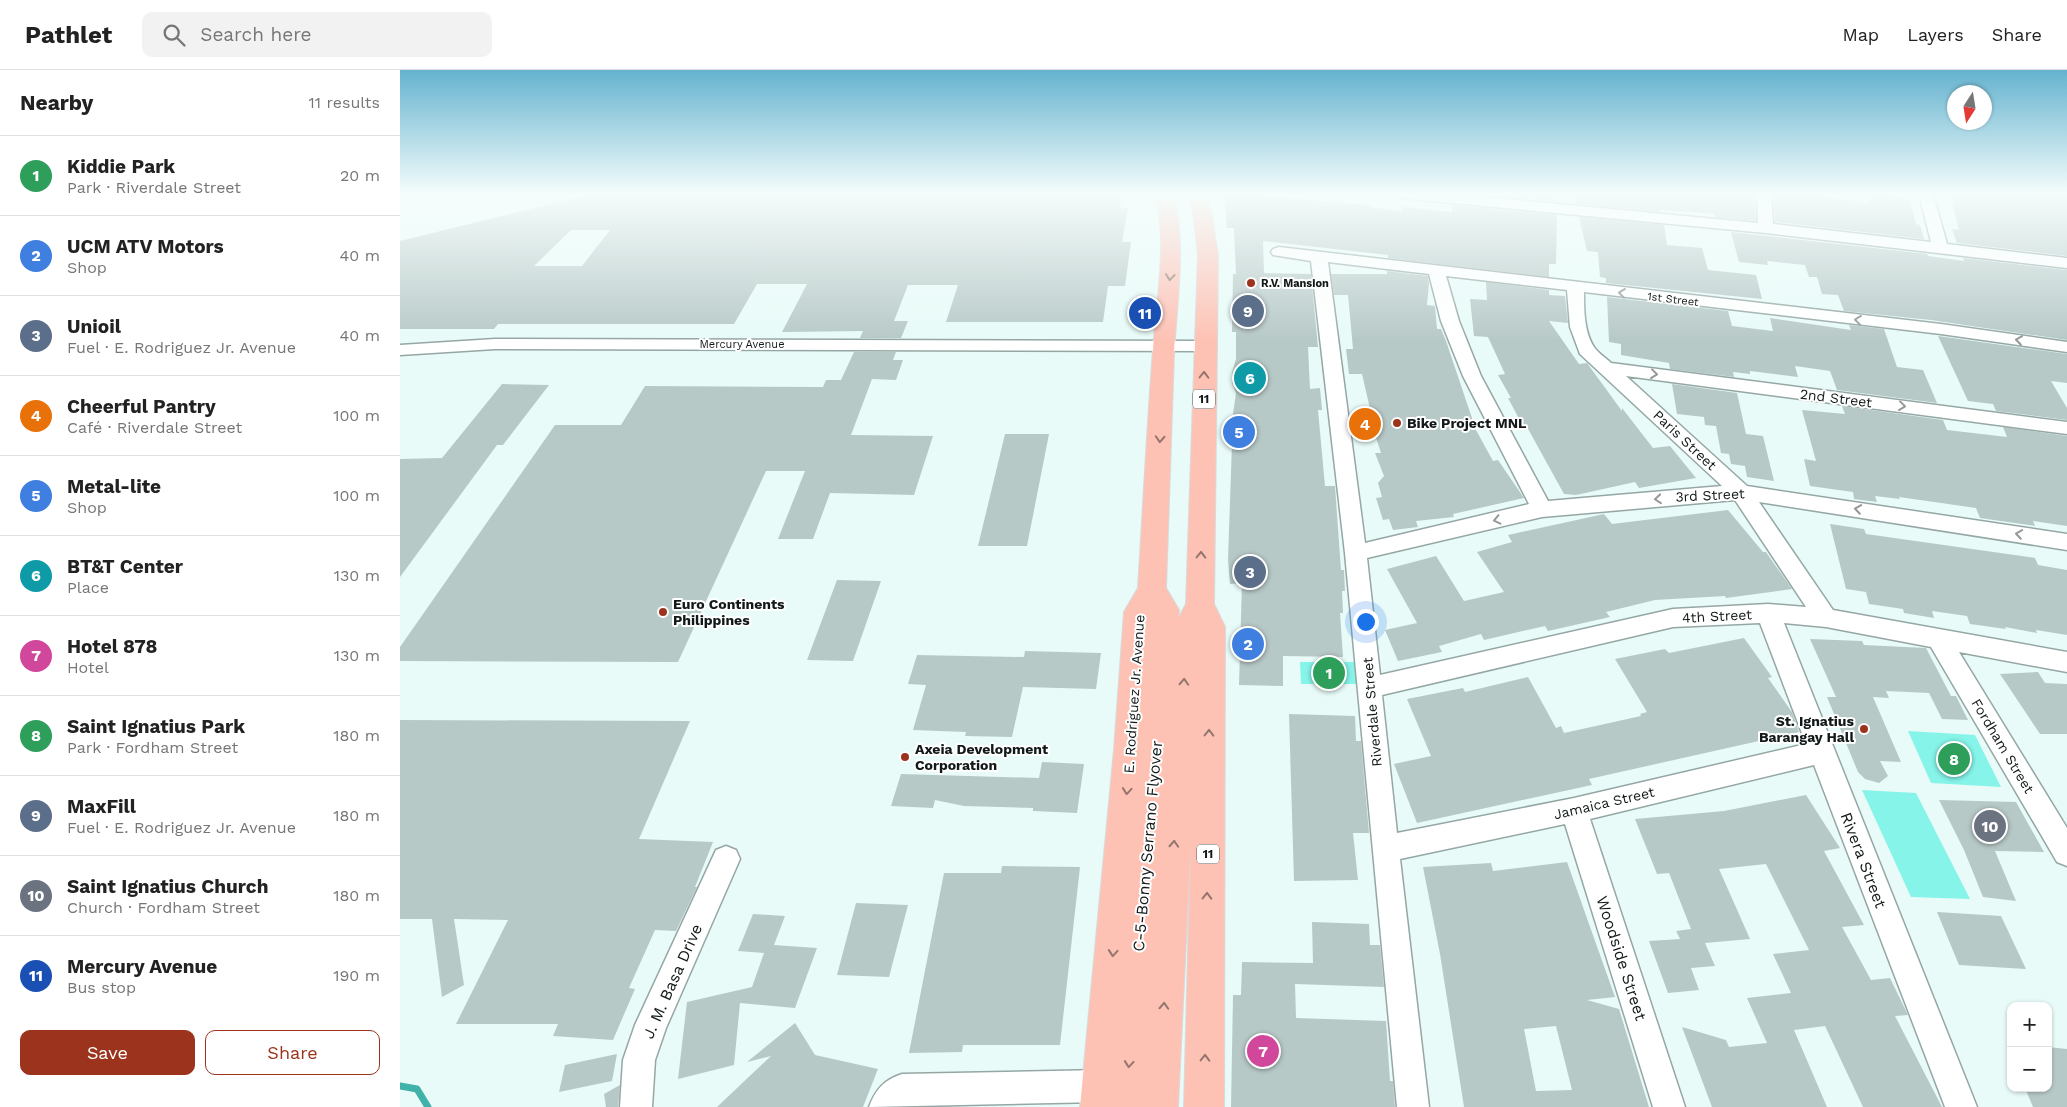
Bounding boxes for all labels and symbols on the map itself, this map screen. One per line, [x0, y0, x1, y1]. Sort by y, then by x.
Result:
north arrow [1947, 85, 1992, 130]
one-way arrow [1165, 274, 1176, 282]
marker: R.V. Mansion [1245, 277, 1257, 289]
place label: R.V. Mansion [1261, 277, 1329, 290]
one-way arrow [1618, 288, 1626, 299]
street label: 1st Street [1647, 290, 1700, 309]
pin: 9 [1232, 292, 1264, 330]
pin: 11 [1129, 294, 1161, 332]
one-way arrow [1853, 315, 1861, 326]
one-way arrow [2014, 336, 2023, 346]
street label: Mercury Avenue [699, 338, 785, 351]
pin: 6 [1234, 359, 1266, 397]
one-way arrow [1650, 368, 1658, 379]
one-way arrow [1199, 371, 1210, 379]
street label: 2nd Street [1799, 386, 1873, 410]
road number: 11 [1193, 390, 1215, 408]
one-way arrow [1897, 401, 1906, 411]
pin: 4 [1349, 405, 1381, 443]
street label: Paris Street [1650, 407, 1720, 473]
pin: 5 [1223, 413, 1255, 451]
place label: Bike Project MNL [1407, 415, 1527, 431]
marker: Bike Project MNL [1391, 417, 1403, 429]
one-way arrow [1154, 436, 1165, 444]
street label: 3rd Street [1675, 485, 1745, 505]
one-way arrow [1653, 493, 1661, 504]
one-way arrow [1854, 505, 1863, 515]
one-way arrow [1492, 514, 1501, 525]
one-way arrow [2014, 530, 2023, 540]
one-way arrow [1196, 551, 1206, 559]
pin: 3 [1234, 553, 1266, 591]
place label: Euro Continents Philippines [673, 596, 785, 628]
marker: Euro Continents Philippines [657, 606, 669, 618]
street label: 4th Street [1682, 606, 1753, 626]
your location [1353, 609, 1379, 635]
street label: E. Rodriguez Jr. Avenue [1120, 614, 1148, 774]
pin: 2 [1232, 625, 1264, 663]
pin: 1 [1313, 654, 1345, 692]
street label: Riverdale Street [1359, 656, 1385, 767]
one-way arrow [1178, 677, 1189, 685]
street label: Fordham Street [1969, 696, 2038, 796]
place label: St. Ignatius Barangay Hall [1759, 713, 1855, 745]
marker: St. Ignatius Barangay Hall [1858, 723, 1870, 735]
one-way arrow [1204, 729, 1214, 737]
street label: C-5-Bonny Serrano Flyover [1129, 739, 1166, 952]
pin: 8 [1938, 740, 1970, 778]
place label: Axeia Development Corporation [915, 741, 1048, 773]
marker: Axeia Development Corporation [899, 751, 911, 763]
street label: Jamaica Street [1552, 784, 1656, 822]
one-way arrow [1122, 787, 1133, 795]
pin: 10 [1974, 807, 2006, 845]
street label: Rivera Street [1837, 810, 1891, 911]
one-way arrow [1168, 839, 1179, 847]
road number: 11 [1197, 844, 1219, 864]
one-way arrow [1202, 892, 1212, 900]
street label: Woodside Street [1592, 894, 1651, 1023]
street label: J. M. Basa Drive [639, 921, 706, 1042]
one-way arrow [1108, 949, 1119, 957]
one-way arrow [1159, 1002, 1170, 1010]
pin: 7 [1247, 1032, 1279, 1070]
one-way arrow [1200, 1054, 1210, 1062]
one-way arrow [1124, 1060, 1135, 1068]

